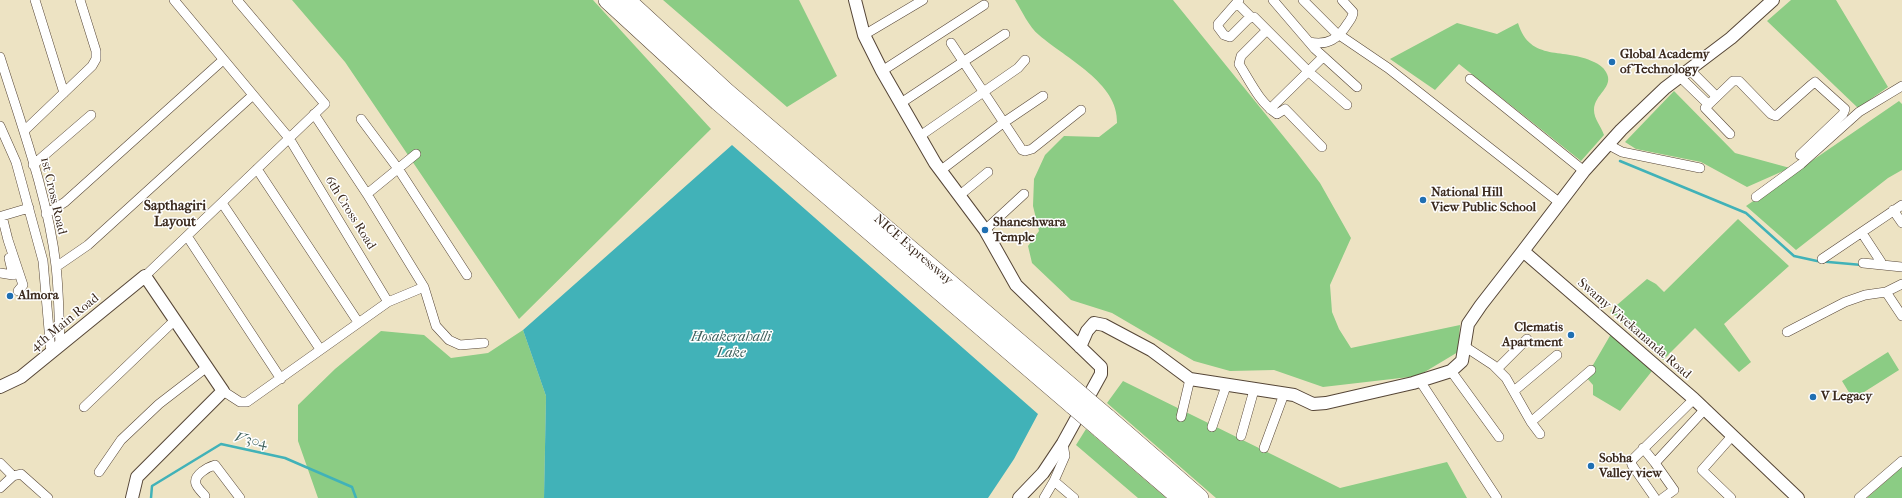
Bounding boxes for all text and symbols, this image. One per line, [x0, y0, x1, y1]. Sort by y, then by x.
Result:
place label: Global Academy of Technology [1620, 47, 1709, 78]
marker: Global Academy of Technology [1607, 57, 1617, 67]
street label: 1st Cross Road [37, 156, 69, 236]
street label: 6th Cross Road [321, 173, 379, 253]
place label: National Hill View Public School [1431, 185, 1536, 216]
marker: National Hill View Public School [1418, 195, 1428, 205]
district label: Sapthagiri Layout [144, 199, 206, 232]
street label: NICE Expressway [870, 211, 956, 289]
place label: Shaneshwara Temple [993, 215, 1066, 246]
marker: Shaneshwara Temple [980, 225, 990, 235]
street label: Swamy Vivekananda Road [1574, 275, 1694, 383]
place label: Almora [18, 288, 59, 304]
marker: Almora [5, 291, 15, 301]
street label: 4th Main Road [28, 291, 102, 355]
place label: Clematis Apartment [1502, 320, 1563, 351]
water label: Hosakerahalli Lake [691, 330, 771, 362]
marker: Clematis Apartment [1566, 330, 1576, 340]
place label: V Legacy [1821, 389, 1872, 405]
marker: V Legacy [1808, 392, 1818, 402]
water label: V304 [233, 429, 269, 453]
place label: Sobha Valley view [1599, 451, 1662, 482]
marker: Sobha Valley view [1586, 461, 1596, 471]

